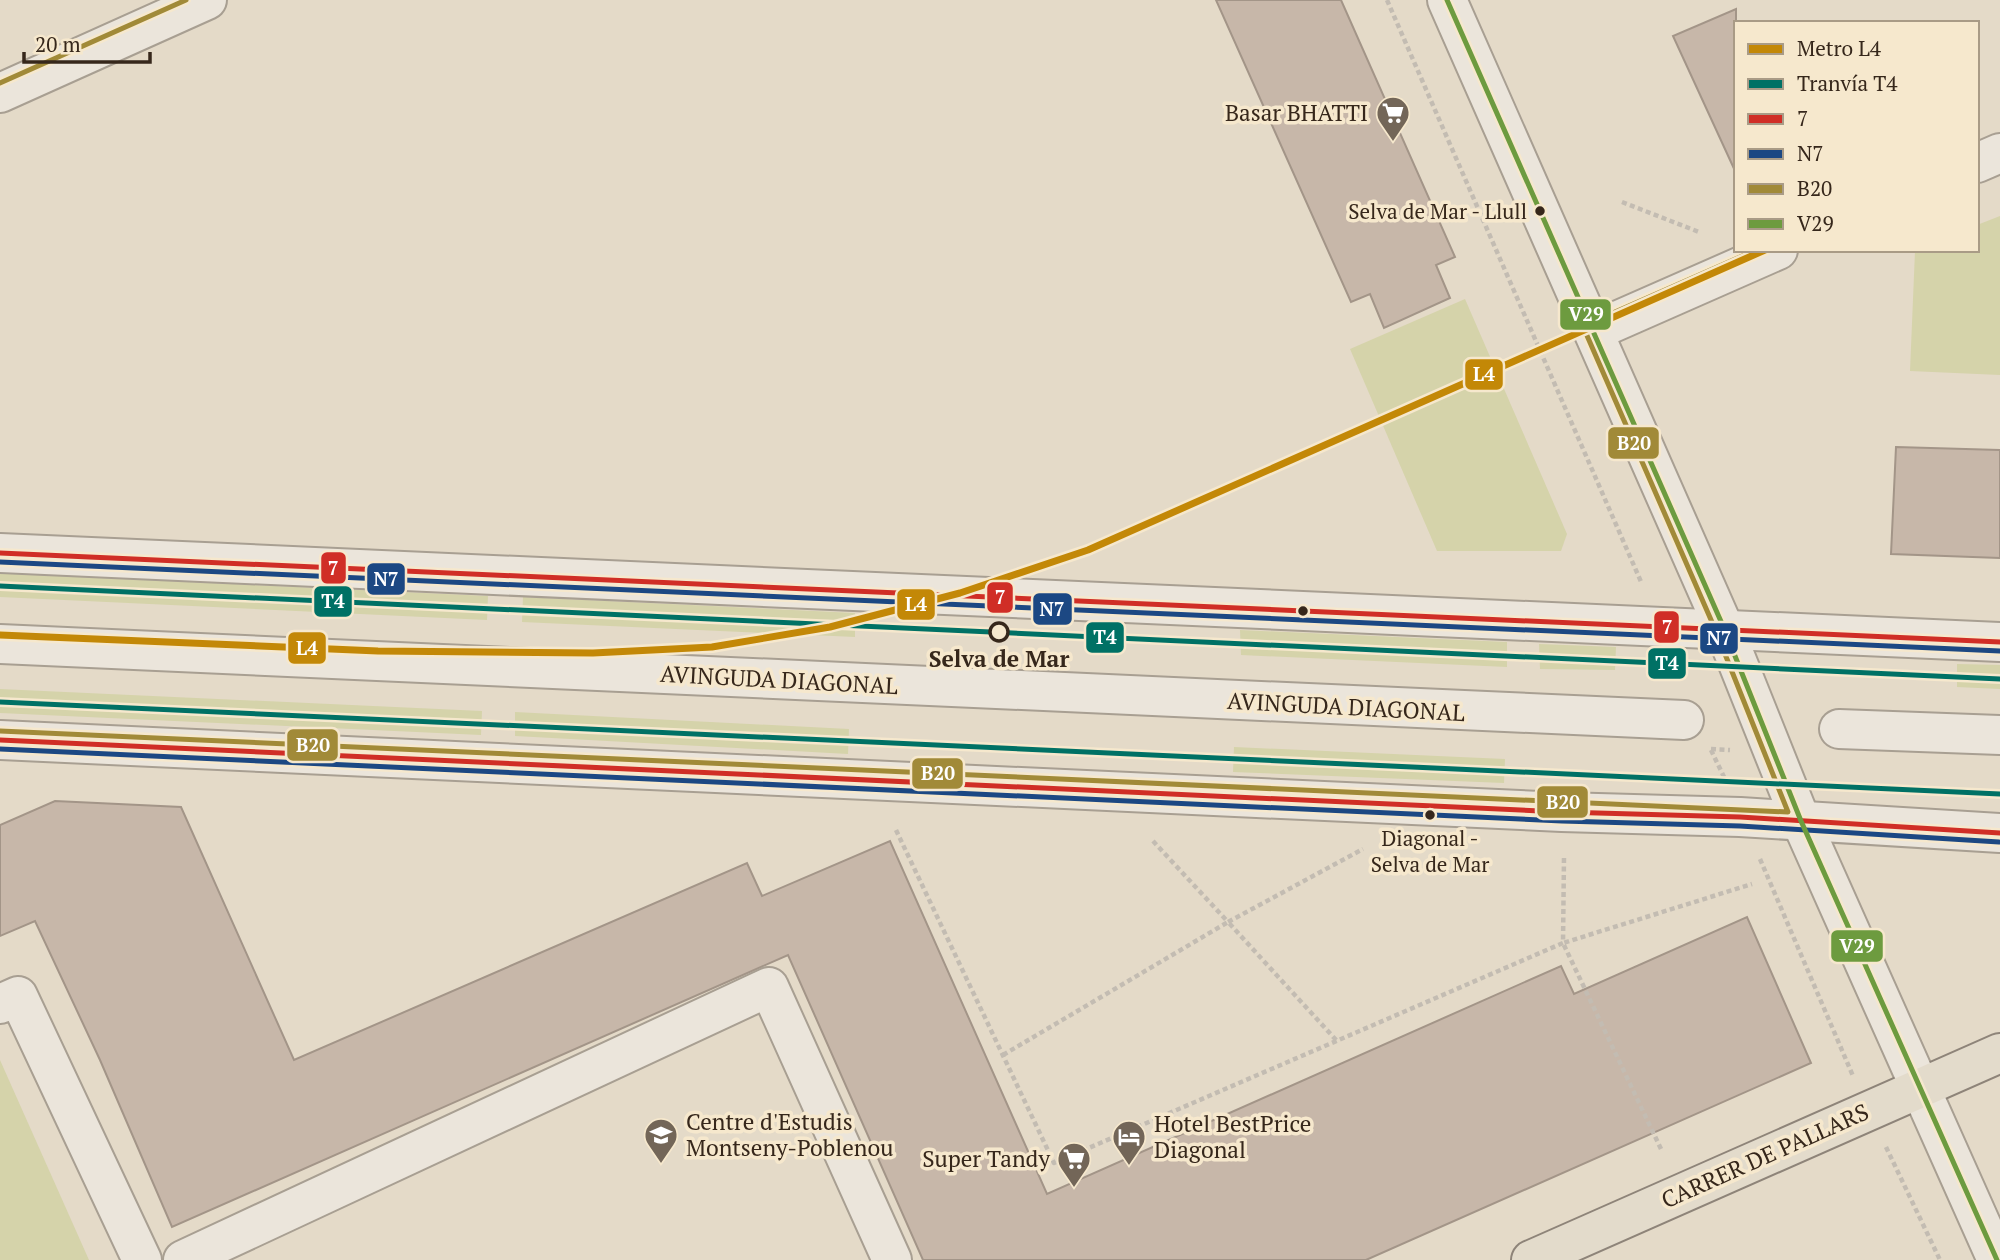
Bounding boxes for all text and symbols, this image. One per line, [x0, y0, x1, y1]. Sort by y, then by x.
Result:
scale bar [24, 21, 150, 65]
legend [1734, 21, 1979, 252]
text: 20 m [35, 30, 81, 58]
text: Metro L4 [1797, 34, 1882, 62]
text: Tranvía T4 [1797, 69, 1898, 97]
supermarket icon: Basar BHATTI [1374, 94, 1412, 143]
place label: Basar BHATTI [1225, 97, 1368, 128]
text: 7 [1797, 104, 1808, 132]
text: N7 [1797, 139, 1824, 167]
text: B20 [1797, 174, 1832, 202]
place label: Selva de Mar - Llull [1348, 197, 1527, 225]
marker: Selva de Mar - Llull [1533, 204, 1547, 218]
text: V29 [1797, 209, 1834, 237]
line badge: V29 [1559, 298, 1612, 331]
text: V29 [1568, 301, 1604, 326]
line badge: L4 [1464, 358, 1504, 391]
text: L4 [1473, 361, 1495, 386]
line badge: B20 [1607, 426, 1660, 460]
text: B20 [1617, 430, 1651, 455]
line badge: 7 [320, 551, 347, 585]
text: 7 [328, 555, 338, 580]
line badge: N7 [366, 562, 406, 596]
text: N7 [373, 566, 399, 591]
line badge: 7 [986, 581, 1014, 614]
text: 7 [995, 584, 1005, 609]
line badge: T4 [313, 585, 353, 618]
text: T4 [321, 588, 345, 613]
line badge: L4 [896, 588, 936, 621]
text: L4 [905, 591, 927, 616]
line badge: N7 [1032, 592, 1073, 626]
text: N7 [1039, 596, 1065, 621]
unlabelled marker [1296, 604, 1310, 618]
line badge: 7 [1653, 610, 1680, 644]
text: 7 [1662, 614, 1672, 639]
line badge: T4 [1085, 621, 1125, 654]
marker: Selva de Mar [989, 622, 1009, 642]
line badge: N7 [1699, 622, 1739, 655]
text: T4 [1093, 624, 1117, 649]
text: N7 [1706, 625, 1732, 650]
line badge: L4 [287, 631, 327, 665]
text: L4 [296, 635, 318, 660]
place label: Selva de Mar [929, 643, 1069, 674]
line badge: T4 [1647, 647, 1687, 680]
text: T4 [1655, 650, 1679, 675]
street label: AVINGUDA DIAGONAL [659, 658, 899, 701]
street label: AVINGUDA DIAGONAL [1226, 685, 1466, 728]
line badge: B20 [286, 728, 339, 762]
text: B20 [296, 732, 330, 757]
line badge: B20 [911, 757, 964, 790]
text: B20 [921, 760, 955, 785]
line badge: B20 [1536, 785, 1589, 819]
text: B20 [1546, 789, 1580, 814]
marker: Diagonal - Selva de Mar [1423, 808, 1437, 822]
place label: Diagonal - Selva de Mar [1371, 824, 1489, 878]
line badge: V29 [1830, 929, 1884, 963]
text: V29 [1839, 933, 1875, 958]
street label: CARRER DE PALLARS [1656, 1096, 1873, 1215]
place label: Centre d'Estudis Montseny-Poblenou [686, 1106, 893, 1163]
place label: Hotel BestPrice Diagonal [1154, 1108, 1311, 1165]
school or university icon: Centre d'Estudis Montseny-Poblenou [642, 1116, 680, 1165]
hotel icon: Hotel BestPrice Diagonal [1110, 1118, 1148, 1167]
supermarket icon: Super Tandy [1055, 1140, 1093, 1189]
place label: Super Tandy [922, 1143, 1050, 1174]

